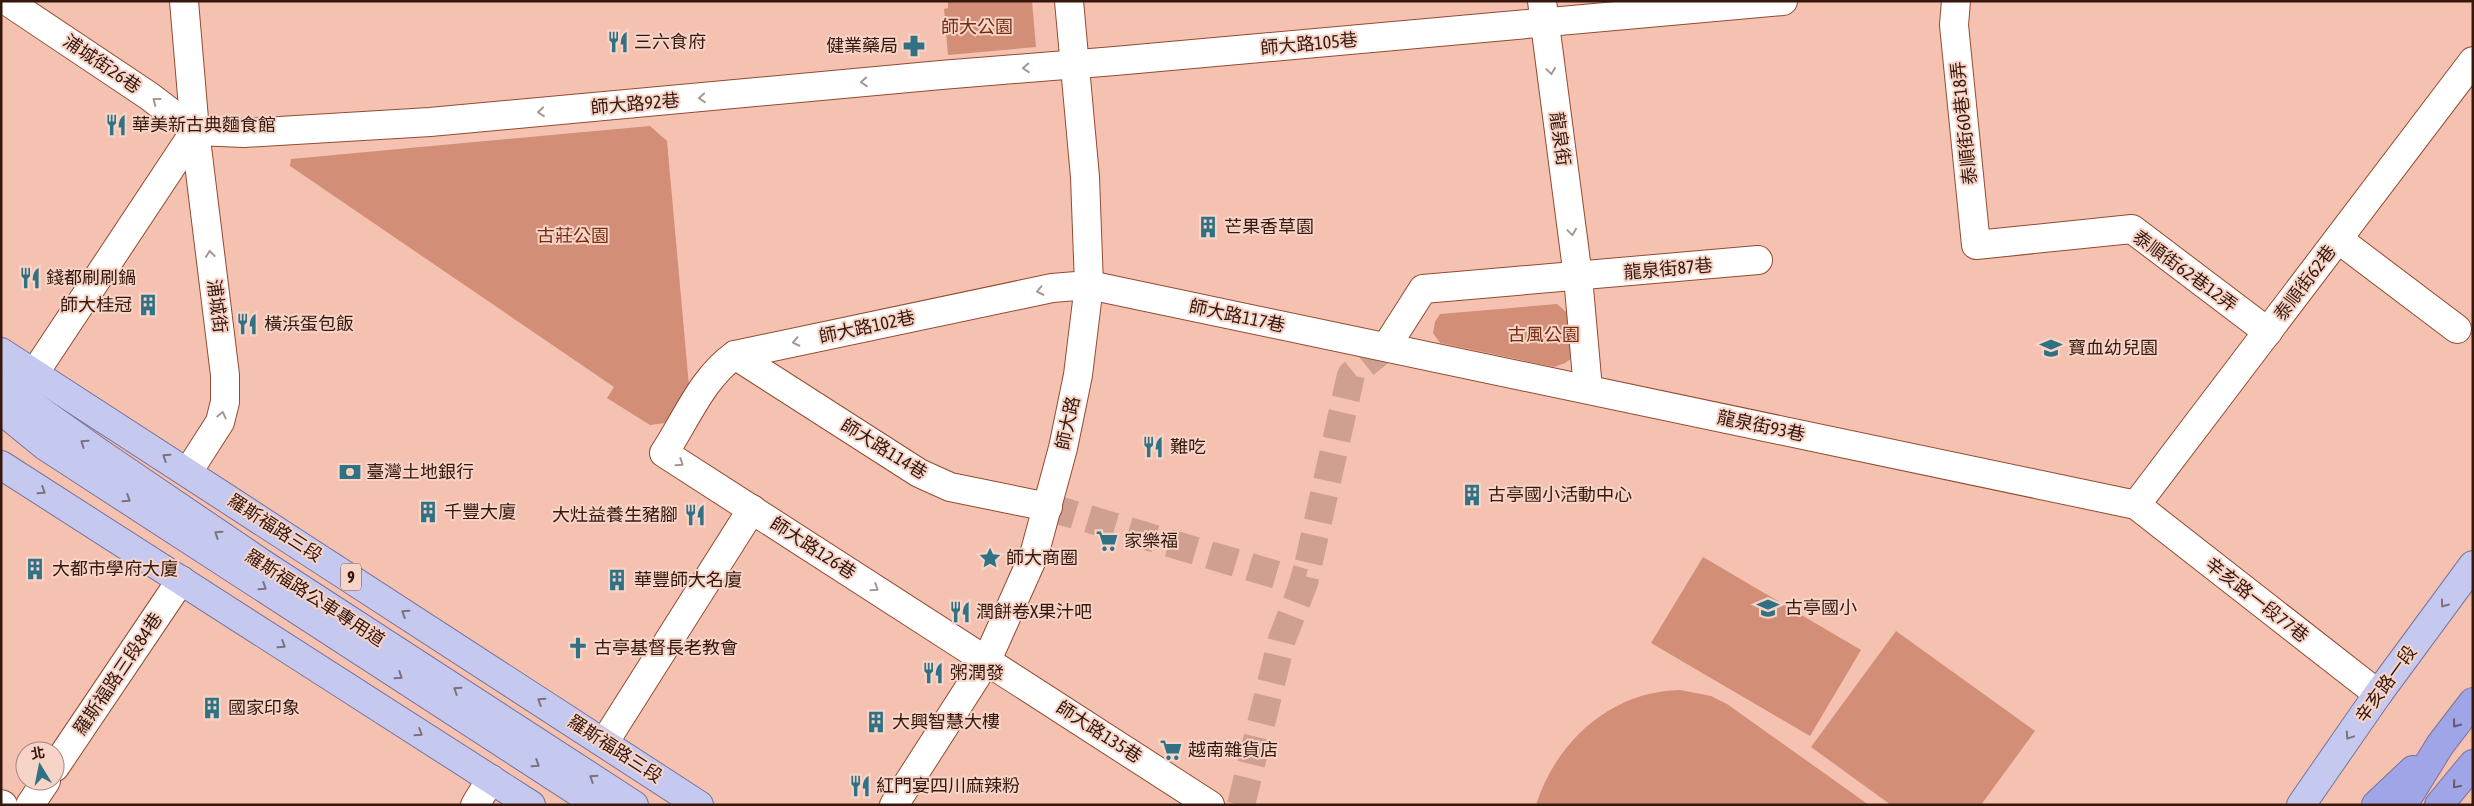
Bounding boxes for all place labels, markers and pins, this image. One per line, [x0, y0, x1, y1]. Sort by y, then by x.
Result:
restaurant icon: 三六食府 [605, 29, 631, 55]
place label: 三六食府 [634, 31, 706, 52]
pharmacy icon: 健業藥局 [901, 33, 927, 59]
place label: 健業藥局 [826, 35, 898, 56]
restaurant icon: 華美新古典麵食館 [103, 112, 129, 138]
place label: 華美新古典麵食館 [132, 114, 276, 135]
building icon: 芒果香草園 [1195, 214, 1221, 240]
place label: 芒果香草園 [1224, 216, 1314, 237]
restaurant icon: 錢都刷刷鍋 [17, 265, 43, 291]
place label: 錢都刷刷鍋 [46, 267, 136, 288]
building icon: 師大桂冠 [135, 292, 161, 318]
place label: 師大桂冠 [60, 294, 132, 315]
restaurant icon: 橫浜蛋包飯 [234, 311, 260, 337]
place label: 橫浜蛋包飯 [264, 313, 354, 334]
school or university icon: 寶血幼兒園 [2038, 335, 2064, 361]
place label: 寶血幼兒園 [2068, 337, 2158, 358]
restaurant icon: 難吃 [1140, 434, 1166, 460]
place label: 難吃 [1170, 436, 1206, 457]
bank icon: 臺灣土地銀行 [337, 459, 363, 485]
place label: 臺灣土地銀行 [366, 461, 474, 482]
building icon: 古亭國小活動中心 [1459, 482, 1485, 508]
place label: 古亭國小活動中心 [1488, 484, 1632, 505]
building icon: 千豐大廈 [415, 499, 441, 525]
place label: 千豐大廈 [444, 501, 516, 522]
restaurant icon: 大灶益養生豬腳 [682, 502, 708, 528]
place label: 大灶益養生豬腳 [552, 504, 678, 525]
supermarket icon: 家樂福 [1094, 528, 1120, 554]
place label: 家樂福 [1124, 530, 1178, 551]
place icon: 師大商圈 [977, 545, 1003, 571]
place label: 師大商圈 [1006, 547, 1078, 568]
building icon: 大都市學府大廈 [22, 556, 48, 582]
place label: 大都市學府大廈 [52, 558, 178, 579]
building icon: 華豐師大名廈 [604, 567, 630, 593]
place label: 華豐師大名廈 [634, 569, 742, 590]
school or university icon: 古亭國小 [1755, 595, 1781, 621]
place label: 古亭國小 [1785, 597, 1857, 618]
restaurant icon: 潤餅卷X果汁吧 [947, 599, 973, 625]
place label: 潤餅卷X果汁吧 [976, 601, 1092, 622]
church icon: 古亭基督長老教會 [565, 635, 591, 661]
place label: 古亭基督長老教會 [594, 637, 738, 658]
restaurant icon: 粥潤發 [920, 660, 946, 686]
place label: 粥潤發 [950, 662, 1004, 683]
building icon: 國家印象 [199, 695, 225, 721]
place label: 國家印象 [228, 697, 300, 718]
building icon: 大興智慧大樓 [863, 709, 889, 735]
place label: 大興智慧大樓 [892, 711, 1000, 732]
supermarket icon: 越南雜貨店 [1158, 737, 1184, 763]
place label: 越南雜貨店 [1188, 739, 1278, 760]
restaurant icon: 紅門宴四川麻辣粉 [847, 773, 873, 799]
place label: 紅門宴四川麻辣粉 [876, 775, 1020, 796]

